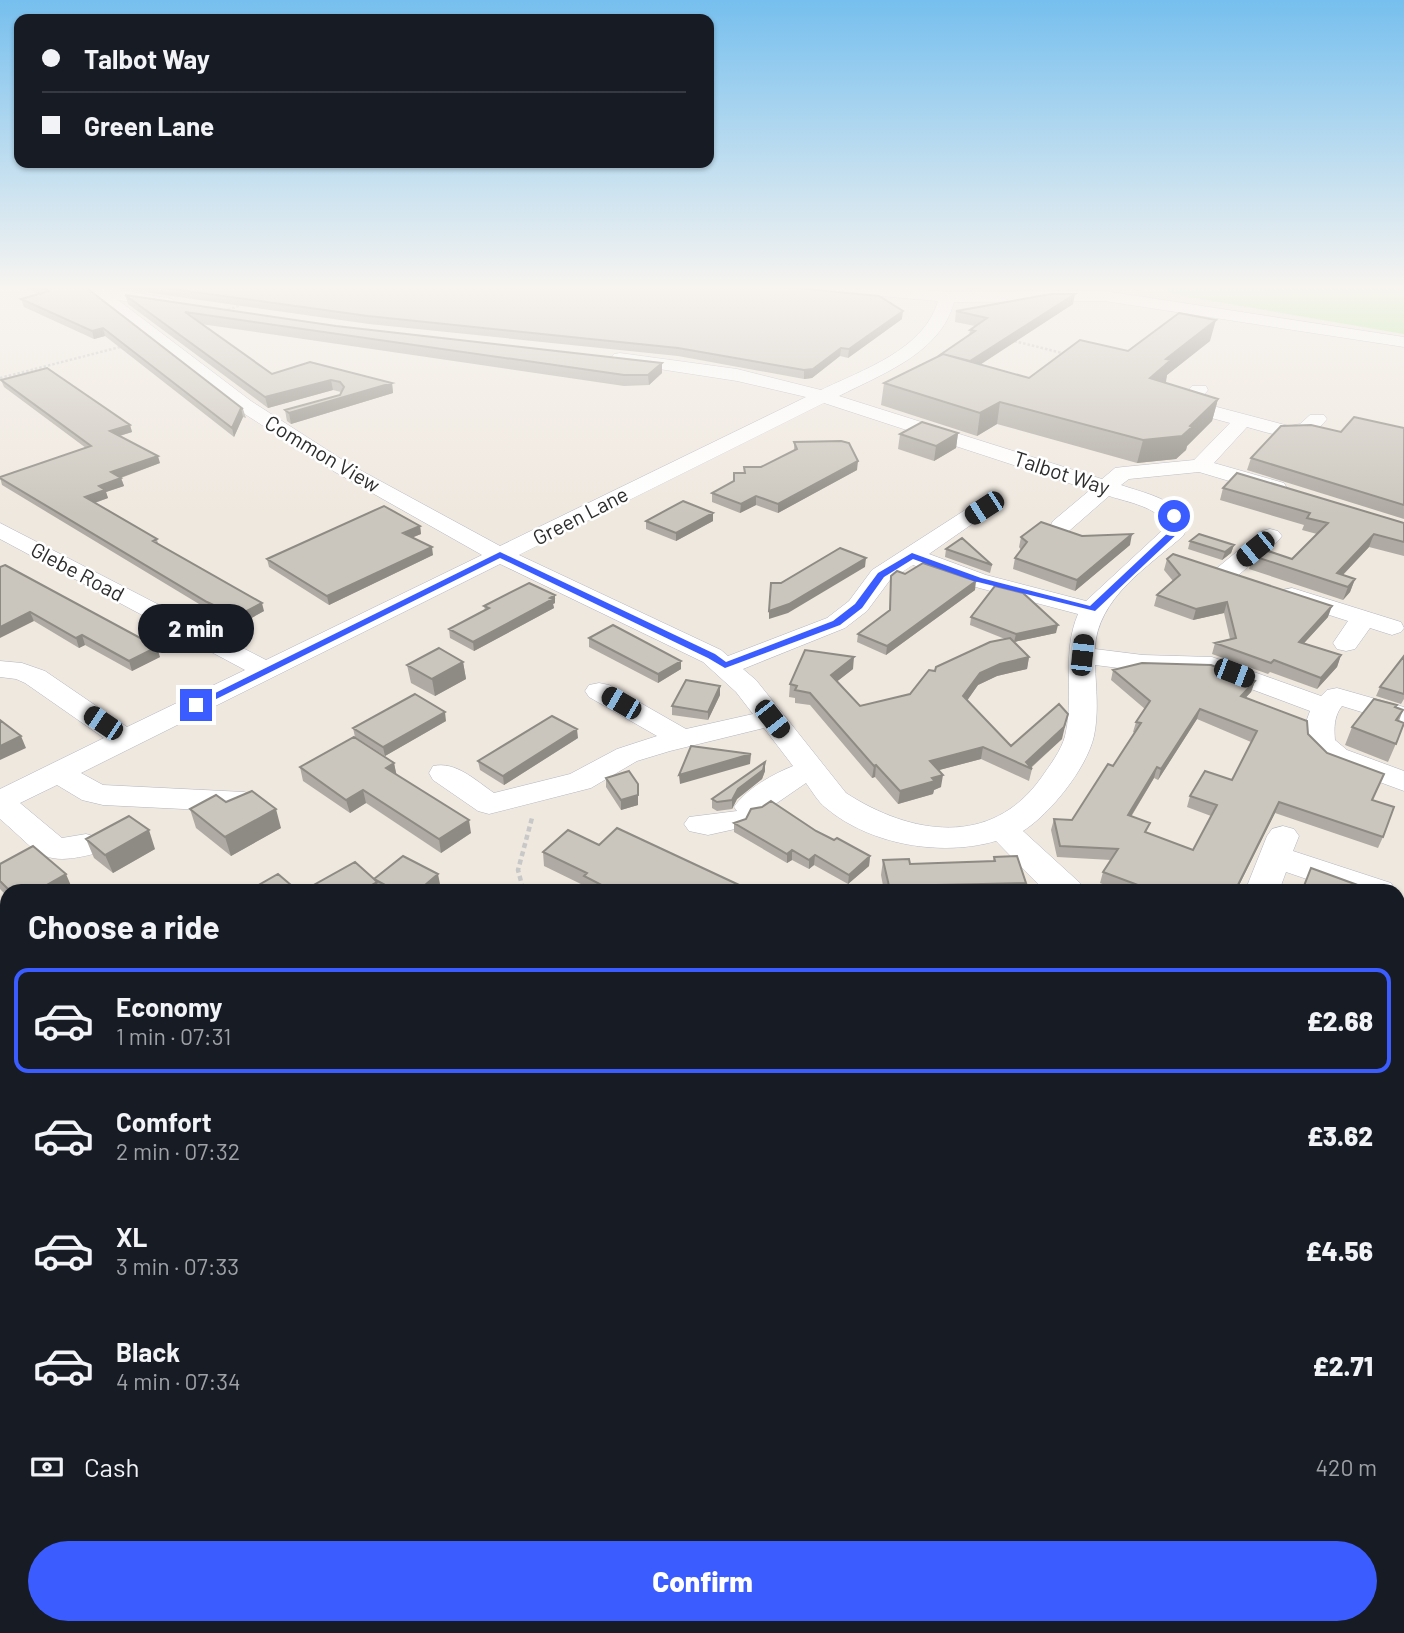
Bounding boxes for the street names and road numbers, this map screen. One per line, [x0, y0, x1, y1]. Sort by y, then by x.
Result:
street label: Common View [261, 409, 385, 497]
street label: Talbot Way [1011, 445, 1113, 499]
street label: Green Lane [528, 480, 632, 550]
street label: Glebe Road [27, 536, 129, 606]

